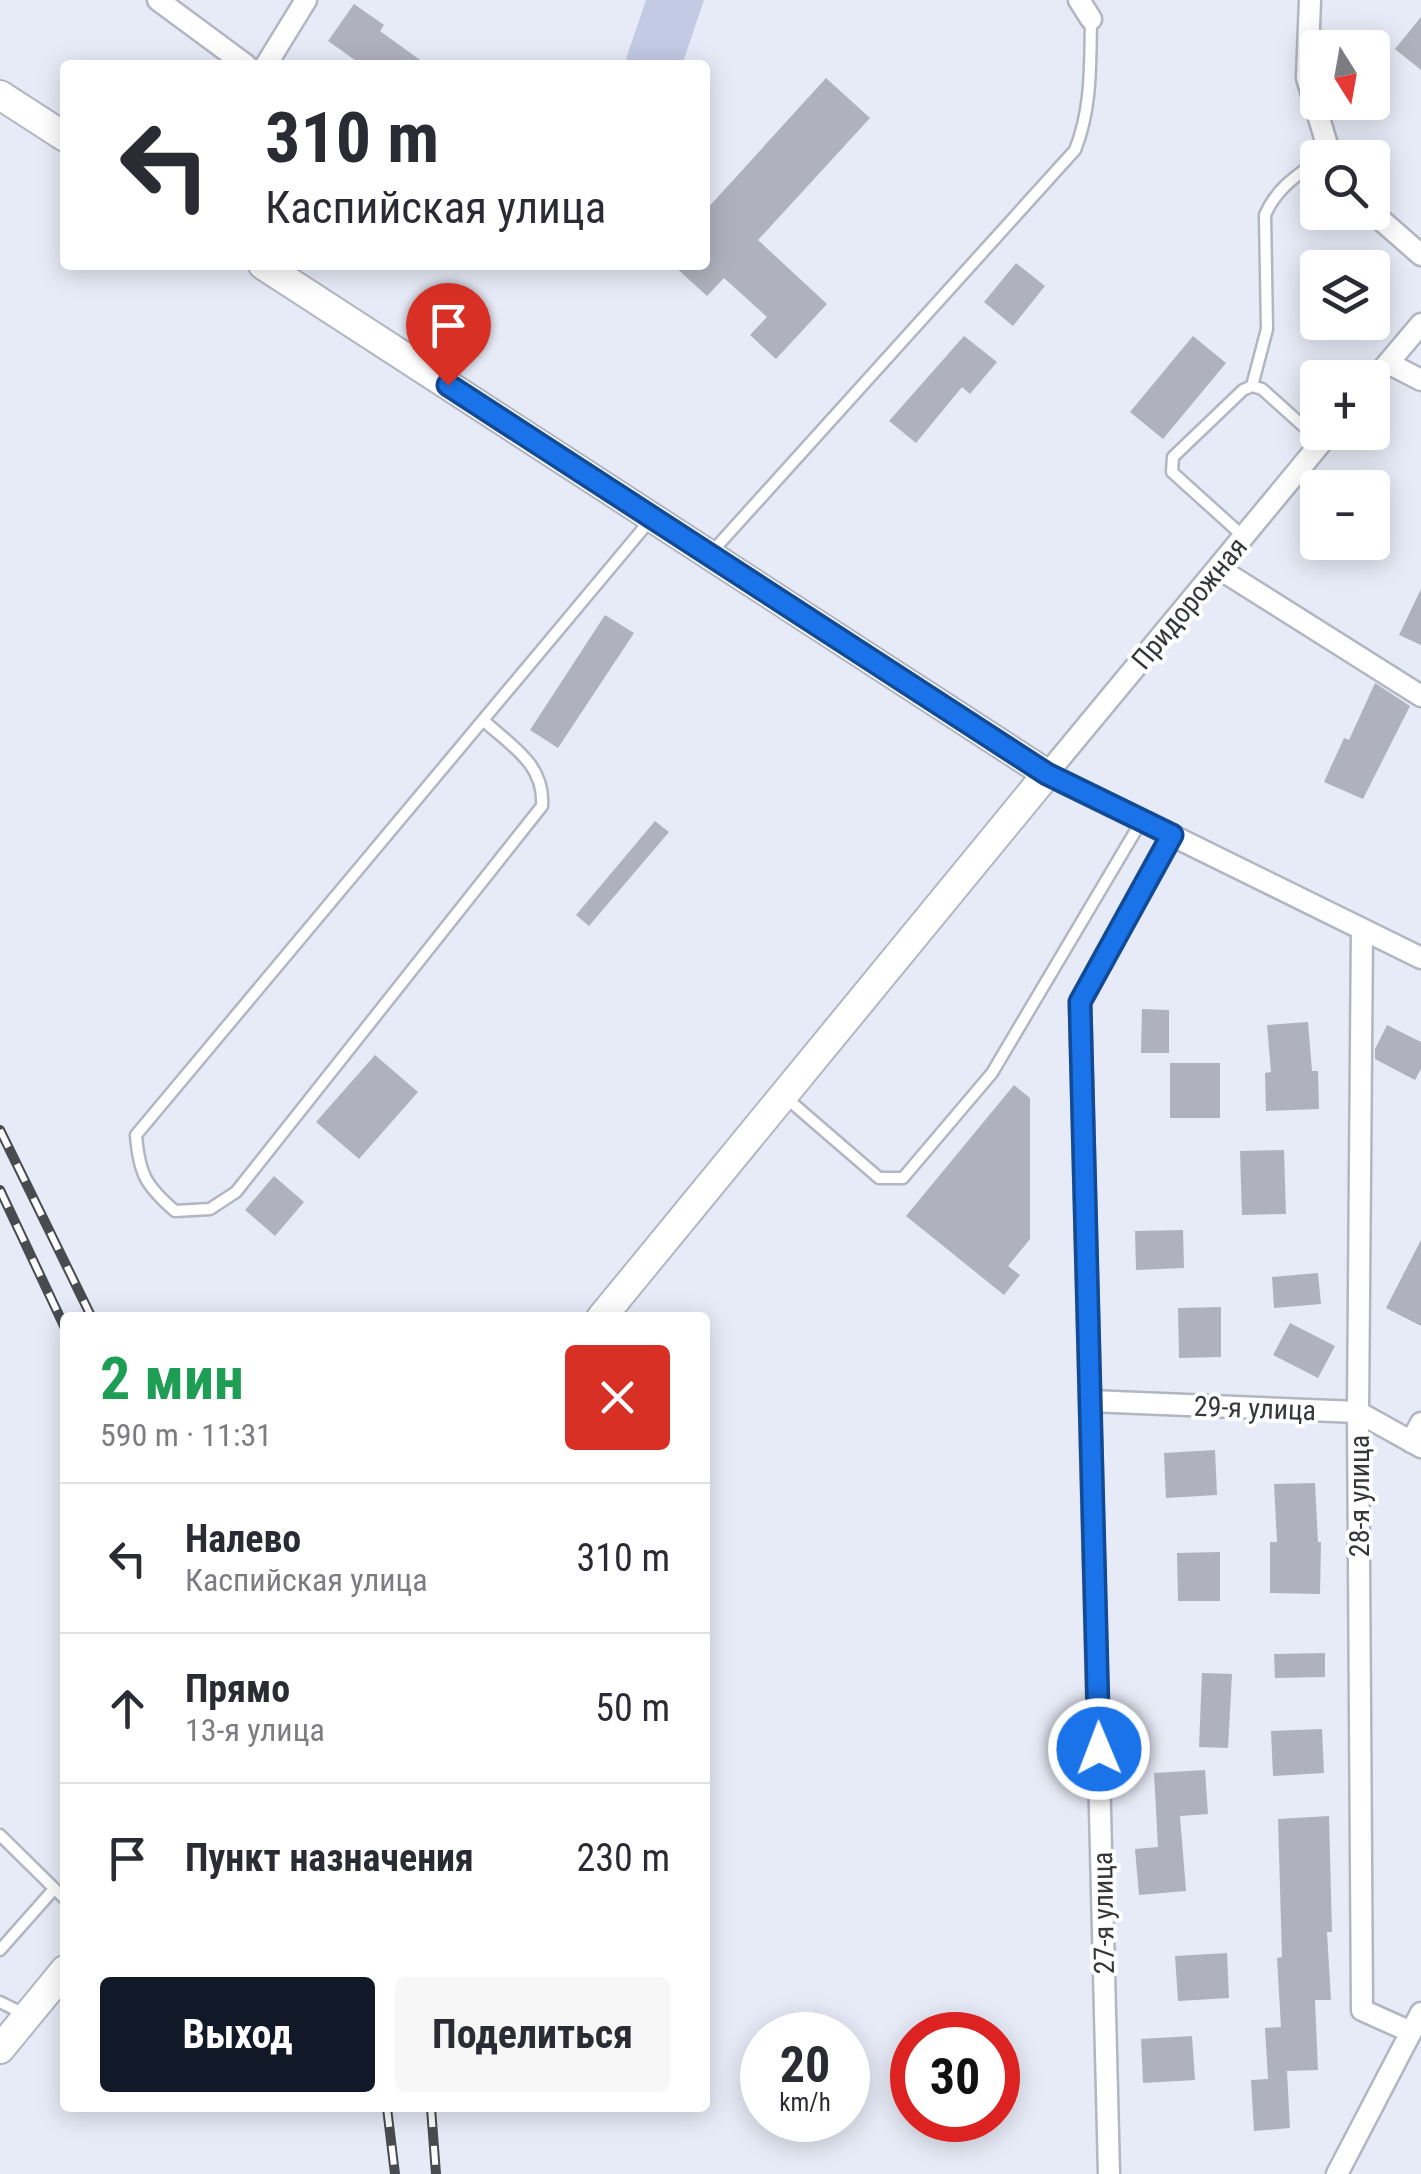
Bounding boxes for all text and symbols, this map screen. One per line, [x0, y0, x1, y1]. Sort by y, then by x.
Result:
north arrow [1300, 30, 1390, 120]
map controls [1300, 30, 1390, 560]
text: 310 m [265, 97, 439, 179]
icon: left [100, 100, 230, 230]
button: search [1300, 140, 1390, 230]
text: Каспийская улица [265, 181, 606, 234]
button: layers [1300, 250, 1390, 340]
pin [406, 283, 491, 386]
icon: arrive [421, 298, 476, 353]
button: + [1300, 360, 1390, 450]
button: − [1300, 470, 1390, 560]
street label: Придорожная [1125, 531, 1254, 676]
text: 2 мин [100, 1343, 244, 1414]
button: close [565, 1345, 670, 1450]
street label: 29-я улица [1193, 1390, 1317, 1427]
text: 590 m · 11:31 [100, 1416, 272, 1454]
street label: 28-я улица [1343, 1435, 1376, 1557]
text: Налево [185, 1517, 301, 1561]
icon: left [100, 1531, 155, 1586]
text: 310 m [576, 1536, 670, 1580]
text: Каспийская улица [185, 1561, 428, 1599]
text: Прямо [185, 1667, 290, 1711]
icon: ahead [100, 1681, 155, 1736]
text: 50 m [595, 1686, 670, 1730]
position arrow [1047, 1697, 1151, 1801]
text: 13-я улица [185, 1711, 325, 1749]
icon: arrive [100, 1831, 155, 1886]
text: Пункт назначения [185, 1836, 474, 1880]
text: 230 m [576, 1836, 670, 1880]
street label: 27-я улица [1086, 1852, 1121, 1974]
button: Выход [100, 1977, 375, 2092]
button: Поделиться [395, 1977, 670, 2092]
speed limit sign: 30 [890, 2012, 1020, 2142]
text: 20 [780, 2036, 830, 2094]
text: km/h [779, 2088, 831, 2117]

